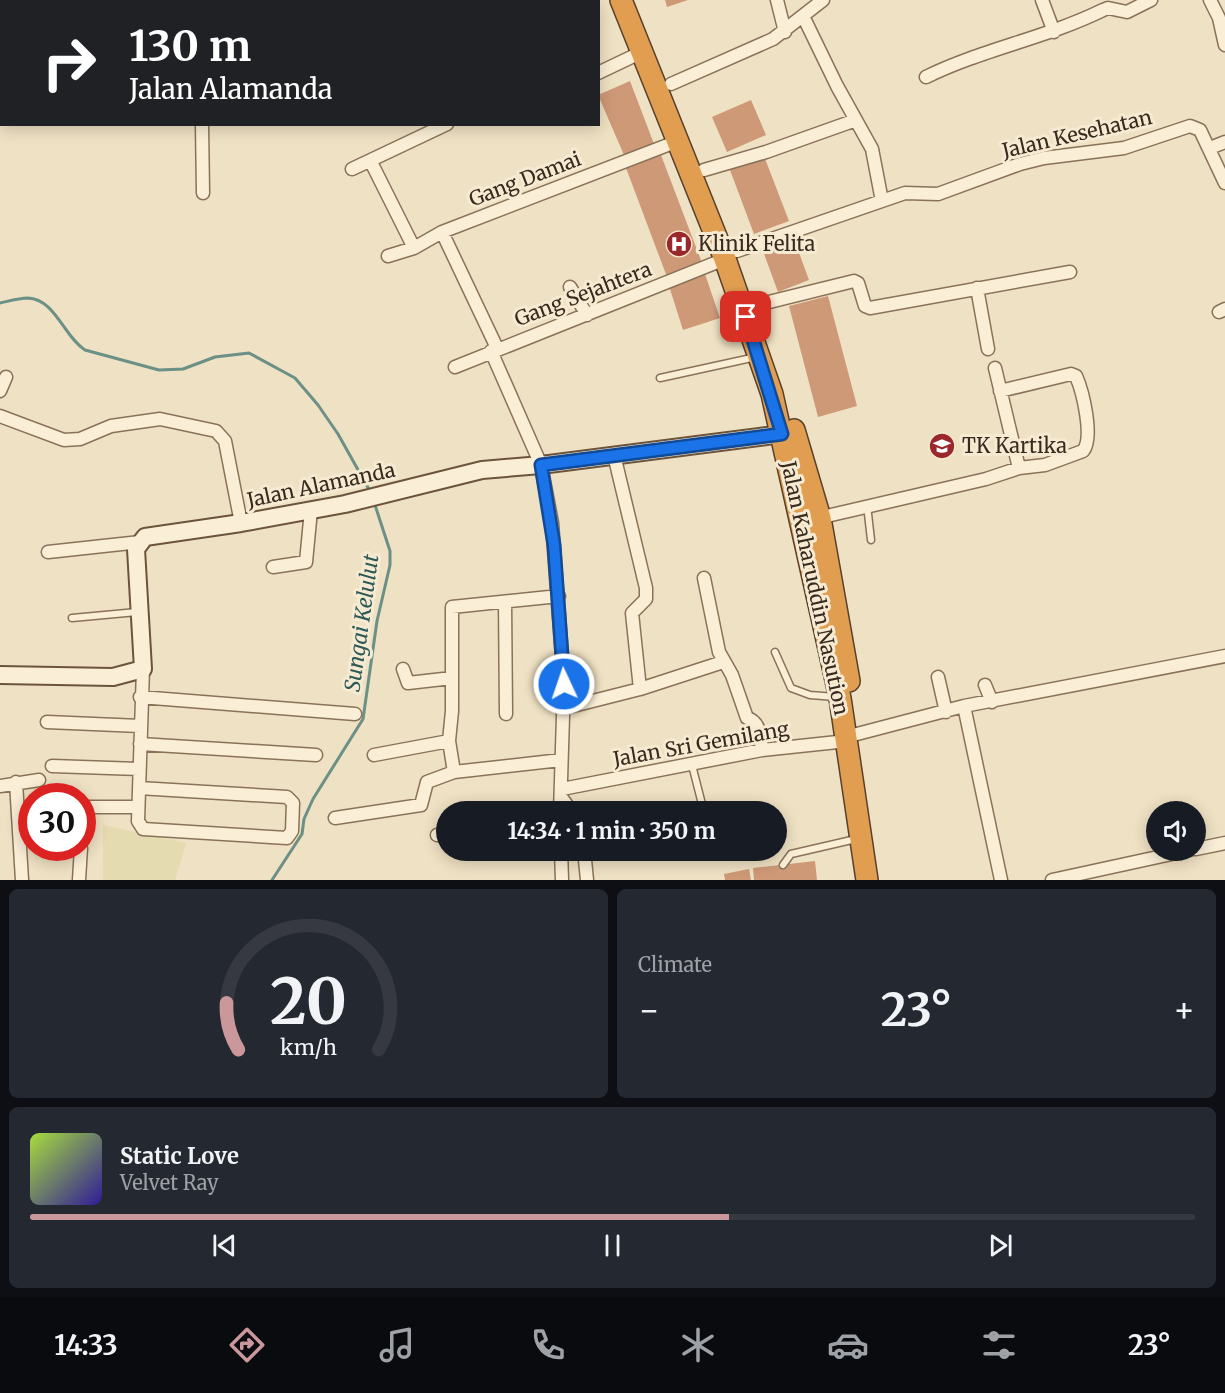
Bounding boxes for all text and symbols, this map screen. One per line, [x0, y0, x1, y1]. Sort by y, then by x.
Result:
text: 130 m [129, 20, 251, 72]
icon: right [30, 24, 108, 102]
text: Jalan Alamanda [129, 72, 332, 106]
street label: Jalan Kesehatan [999, 104, 1154, 163]
street label: Gang Damai [465, 146, 584, 211]
hospital icon: Klinik Felita [664, 229, 694, 259]
place label: Klinik Felita [698, 231, 816, 256]
street label: Gang Sejahtera [511, 256, 655, 331]
pin [720, 291, 771, 342]
icon: arrive [729, 300, 762, 333]
school or university icon: TK Kartika [927, 431, 957, 461]
place label: TK Kartika [962, 433, 1067, 458]
street label: Jalan Alamanda [244, 457, 397, 513]
street label: Jalan Kaharuddin Nasution [776, 458, 855, 717]
water label: Sungai Kelulut [339, 552, 385, 693]
position arrow [532, 652, 596, 716]
street label: Jalan Sri Gemilang [610, 716, 791, 771]
speed limit sign: 30 [18, 783, 96, 861]
map controls [1146, 801, 1206, 861]
button: sound [1146, 801, 1206, 861]
text: 14:34 · 1 min · 350 m [507, 817, 716, 845]
text: Climate [638, 952, 712, 977]
text: 20 [270, 963, 347, 1041]
text: 23° [881, 982, 952, 1038]
text: − [638, 990, 660, 1031]
text: + [1173, 990, 1195, 1031]
text: km/h [280, 1035, 337, 1062]
text: Static Love [120, 1142, 239, 1170]
text: Velvet Ray [120, 1170, 219, 1195]
icon: previous [208, 1229, 241, 1262]
icon: pause [596, 1229, 629, 1262]
icon: next [984, 1229, 1017, 1262]
icon: directions [226, 1324, 268, 1366]
icon: music [376, 1324, 418, 1366]
icon: phone [527, 1324, 569, 1366]
icon: climate [677, 1324, 719, 1366]
icon: car [827, 1324, 869, 1366]
icon: filters [978, 1324, 1020, 1366]
text: 14:33 [54, 1328, 118, 1362]
text: 23° [1128, 1328, 1171, 1362]

